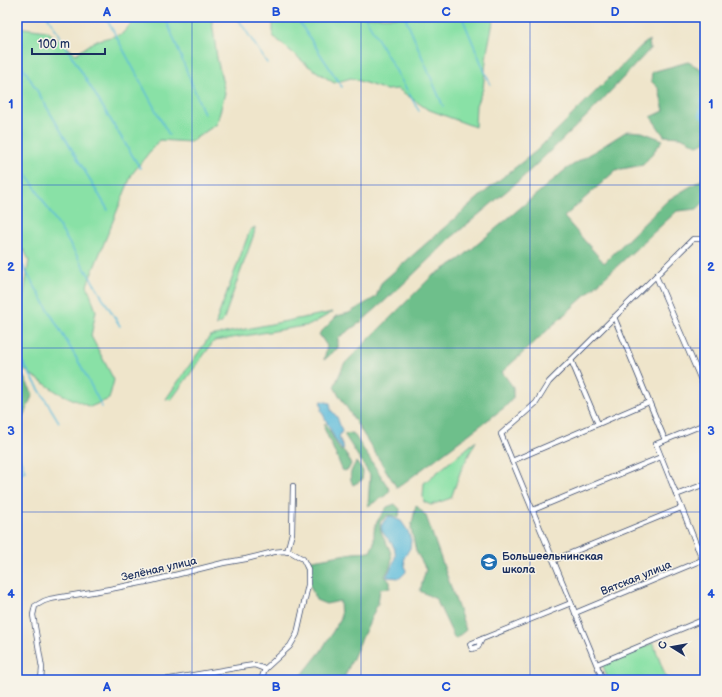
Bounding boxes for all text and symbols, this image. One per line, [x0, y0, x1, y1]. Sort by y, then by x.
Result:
text: A [102, 4, 111, 20]
text: B [271, 4, 281, 20]
text: C [441, 4, 451, 20]
text: D [610, 4, 620, 20]
scale bar [32, 30, 105, 56]
text: 100 m [38, 37, 70, 52]
text: 1 [8, 96, 14, 112]
text: 1 [708, 96, 714, 112]
text: 2 [7, 259, 15, 275]
text: 2 [707, 259, 715, 275]
text: 3 [7, 423, 15, 439]
text: 3 [707, 423, 715, 439]
place label: Большеельнинская школа [502, 550, 603, 576]
school or university icon: Большеельнинская школа [479, 552, 499, 572]
street label: Зелёная улица [120, 554, 199, 584]
street label: Вятская улица [599, 558, 674, 598]
text: 4 [7, 586, 15, 602]
text: 4 [707, 586, 715, 602]
north arrow [652, 627, 692, 667]
text: С [656, 640, 670, 650]
text: A [102, 679, 111, 695]
text: B [271, 679, 281, 695]
text: C [441, 679, 451, 695]
text: D [610, 679, 620, 695]

